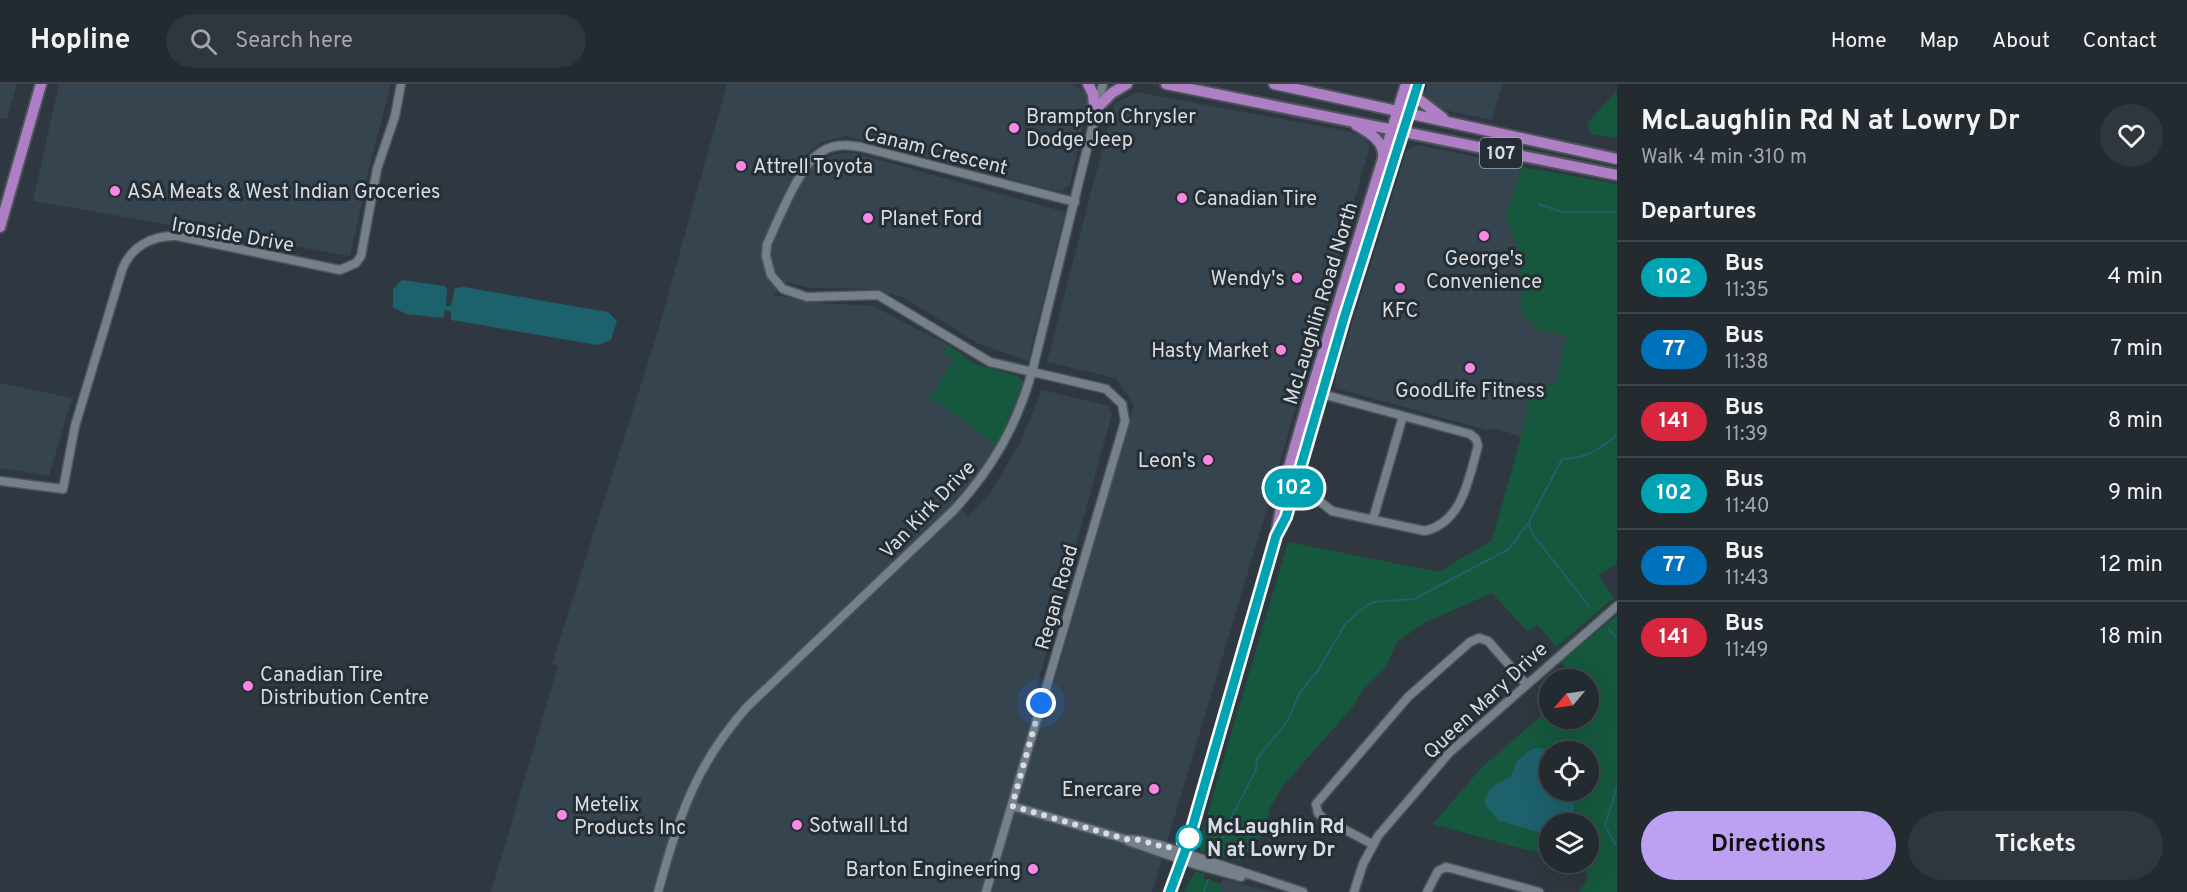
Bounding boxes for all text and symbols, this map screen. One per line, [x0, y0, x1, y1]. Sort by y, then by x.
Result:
search box [166, 14, 586, 68]
text: Hopline [30, 23, 130, 59]
icon: search [187, 25, 220, 58]
text: Search here [235, 28, 353, 55]
text: Home [1831, 28, 1887, 55]
text: Map [1920, 28, 1959, 55]
text: About [1992, 28, 2050, 55]
text: Contact [2083, 28, 2157, 55]
text: McLaughlin Rd N at Lowry Dr [1641, 104, 2020, 140]
button: heart [2100, 104, 2163, 167]
place label: Brampton Chrysler Dodge Jeep [1026, 105, 1196, 154]
marker: Brampton Chrysler Dodge Jeep [1007, 121, 1021, 135]
street label: Canam Crescent [861, 122, 1010, 182]
road number: 107 [1480, 138, 1522, 168]
text: Walk · 4 min · 310 m [1641, 145, 1807, 171]
place label: Attrell Toyota [753, 155, 873, 181]
marker: Attrell Toyota [734, 159, 748, 173]
place label: ASA Meats & West Indian Groceries [127, 180, 440, 206]
marker: ASA Meats & West Indian Groceries [108, 184, 122, 198]
place label: Canadian Tire [1194, 187, 1317, 213]
marker: Canadian Tire [1175, 191, 1189, 205]
street label: McLaughlin Road North [1279, 199, 1365, 408]
text: Departures [1641, 199, 1757, 226]
place label: Planet Ford [880, 207, 982, 233]
marker: Planet Ford [861, 211, 875, 225]
street label: Ironside Drive [169, 212, 296, 260]
marker: George's Convenience [1477, 229, 1491, 243]
place label: George's Convenience [1426, 247, 1542, 296]
text: Bus [1725, 251, 1764, 278]
text: 102 [1656, 264, 1692, 291]
text: 4 min [2108, 264, 2163, 291]
place label: Wendy's [1211, 267, 1285, 293]
marker: Wendy's [1290, 271, 1304, 285]
text: 11:35 [1725, 278, 1769, 304]
marker: KFC [1393, 281, 1407, 295]
place label: KFC [1382, 299, 1418, 325]
text: Bus [1725, 323, 1764, 350]
text: 77 [1663, 336, 1685, 363]
text: 7 min [2111, 336, 2163, 363]
place label: Hasty Market [1151, 339, 1269, 365]
marker: Hasty Market [1274, 343, 1288, 357]
text: 11:38 [1725, 350, 1769, 376]
marker: GoodLife Fitness [1463, 361, 1477, 375]
place label: GoodLife Fitness [1395, 379, 1545, 405]
text: Bus [1725, 395, 1764, 422]
text: 141 [1659, 408, 1689, 435]
text: 8 min [2108, 408, 2163, 435]
text: 11:39 [1725, 422, 1768, 448]
place label: Leon's [1138, 449, 1196, 475]
marker: Leon's [1201, 453, 1215, 467]
street label: Van Kirk Drive [875, 456, 982, 565]
text: Bus [1725, 467, 1764, 494]
line badge: 102 [1260, 468, 1328, 508]
text: 102 [1276, 475, 1312, 502]
text: 102 [1656, 480, 1692, 507]
text: 9 min [2108, 480, 2163, 507]
text: 11:40 [1725, 494, 1770, 520]
text: Bus [1725, 539, 1764, 566]
street label: Regan Road [1030, 542, 1085, 653]
text: 77 [1663, 552, 1685, 579]
text: 12 min [2100, 552, 2163, 579]
text: 11:43 [1725, 566, 1769, 592]
text: Bus [1725, 611, 1764, 638]
text: 141 [1659, 624, 1689, 651]
text: 18 min [2100, 624, 2163, 651]
street label: Queen Mary Drive [1419, 637, 1554, 766]
text: 11:49 [1725, 638, 1768, 664]
place label: Canadian Tire Distribution Centre [260, 663, 429, 712]
north arrow [1539, 669, 1599, 729]
map controls [1539, 669, 1599, 873]
marker: Canadian Tire Distribution Centre [241, 679, 255, 693]
your location [1026, 688, 1056, 718]
button: locate [1539, 741, 1599, 801]
place label: Enercare [1062, 778, 1142, 804]
marker: Enercare [1147, 782, 1161, 796]
place label: Metelix Products Inc [574, 793, 686, 842]
marker: Metelix Products Inc [555, 808, 569, 822]
button: Directions [1641, 811, 1896, 880]
button: Tickets [1908, 811, 2163, 880]
button: layers [1539, 813, 1599, 873]
place label: Sotwall Ltd [809, 814, 908, 840]
place label: McLaughlin Rd N at Lowry Dr [1207, 815, 1345, 864]
marker: Sotwall Ltd [790, 818, 804, 832]
marker: McLaughlin Rd N at Lowry Dr [1176, 825, 1202, 851]
place label: Barton Engineering [845, 858, 1021, 884]
marker: Barton Engineering [1026, 862, 1040, 876]

